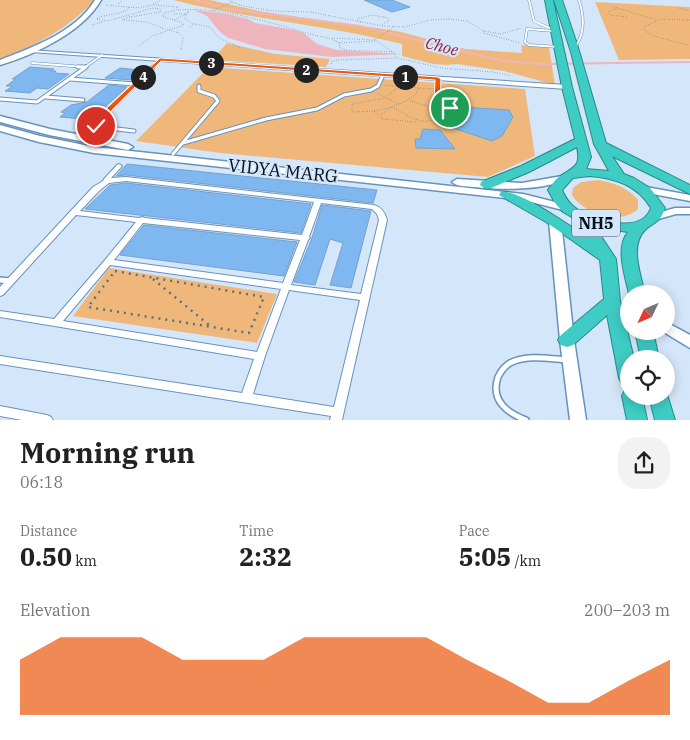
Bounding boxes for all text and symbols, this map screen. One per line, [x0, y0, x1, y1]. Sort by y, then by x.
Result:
water label: Choe [423, 32, 461, 60]
pin: 3 [198, 50, 224, 76]
text: 3 [207, 54, 216, 72]
pin: 2 [294, 58, 318, 82]
text: 2 [302, 61, 311, 79]
pin: 4 [130, 64, 156, 90]
pin: 1 [392, 64, 418, 90]
text: 4 [139, 68, 148, 86]
text: 1 [401, 68, 410, 86]
pin [429, 87, 471, 129]
icon: arrive [436, 94, 464, 122]
pin [75, 105, 117, 147]
icon: check [82, 112, 110, 140]
street label: VIDYA MARG [227, 153, 339, 188]
road number: NH5 [572, 210, 620, 237]
north arrow [620, 285, 675, 340]
map controls [620, 285, 675, 405]
button: locate [620, 350, 675, 405]
text: Morning run [20, 434, 195, 471]
button: share [618, 437, 670, 489]
text: 06:18 [20, 472, 63, 492]
text: Distance [20, 522, 77, 540]
text: Time [239, 522, 274, 540]
text: Pace [459, 522, 489, 540]
text: 0.50 [20, 540, 72, 573]
text: 2:32 [239, 540, 292, 573]
text: 5:05 [459, 540, 511, 573]
text: km [72, 552, 97, 570]
text: /km [511, 552, 541, 570]
text: Elevation [20, 600, 90, 620]
text: 200–203 m [584, 600, 670, 620]

